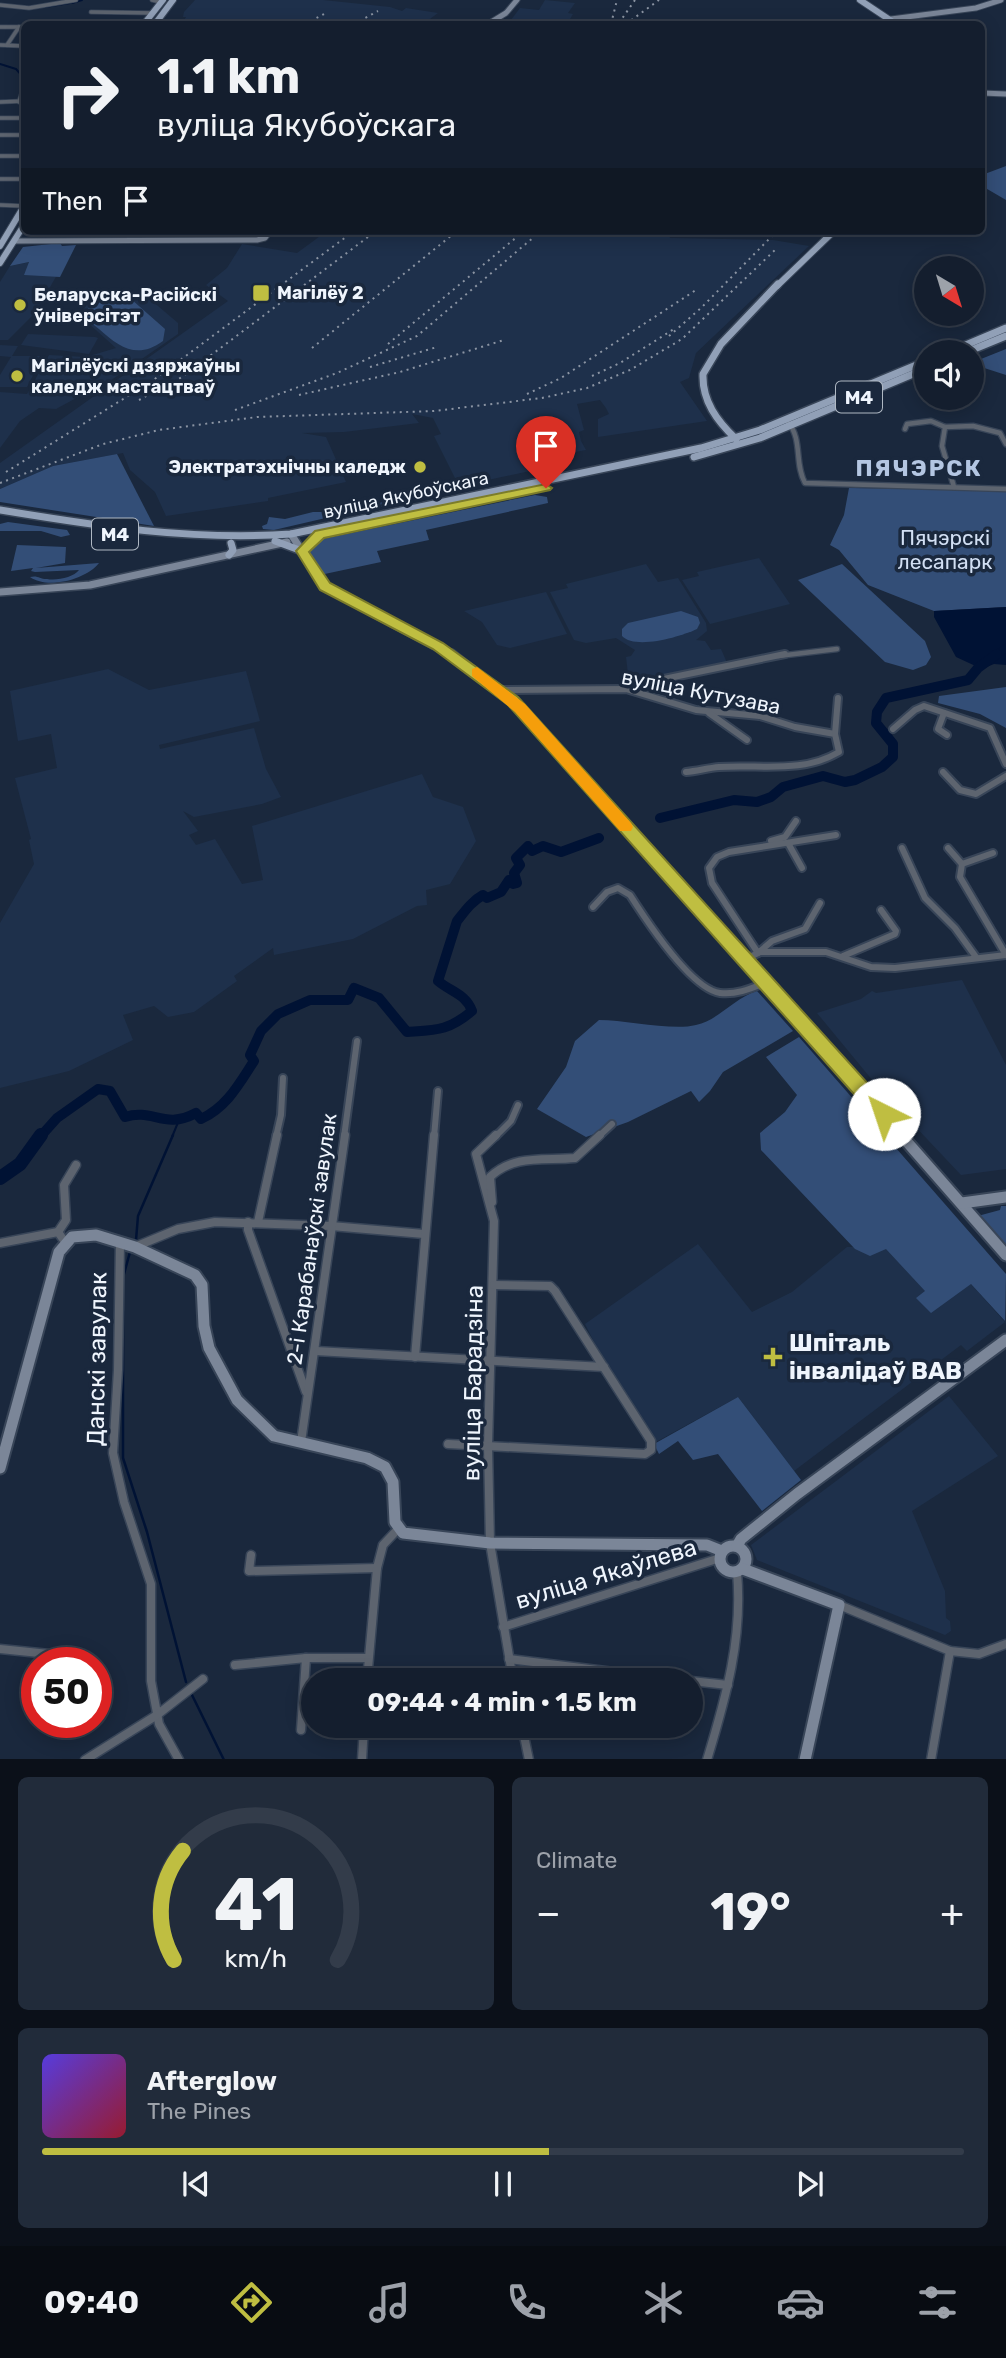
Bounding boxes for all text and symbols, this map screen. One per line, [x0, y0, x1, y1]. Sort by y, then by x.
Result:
text: 1.1 km [157, 47, 300, 105]
icon: right [42, 49, 133, 140]
text: вуліца Якубоўскага [157, 106, 456, 144]
icon: arrive [117, 182, 155, 220]
text: Then [42, 186, 103, 217]
north arrow [914, 256, 984, 326]
map controls [914, 256, 984, 410]
place label: Магілёў 2 [277, 282, 364, 304]
marker: Магілёў 2 [251, 283, 271, 303]
place label: Беларуска-Расійскі ўніверсітэт [34, 284, 217, 327]
marker: Беларуска-Расійскі ўніверсітэт [12, 297, 28, 313]
button: sound [914, 340, 984, 410]
place label: Магілёўскі дзяржаўны каледж мастацтваў [31, 355, 240, 398]
marker: Магілёўскі дзяржаўны каледж мастацтваў [9, 368, 25, 384]
road number: М4 [836, 382, 882, 412]
pin [516, 416, 576, 488]
icon: arrive [527, 427, 565, 465]
district label: ПЯЧЭРСК [855, 454, 983, 482]
place label: Электратэхнічны каледж [169, 456, 407, 478]
marker: Электратэхнічны каледж [412, 459, 428, 475]
street label: вуліца Якубоўскага [321, 467, 491, 523]
road number: М4 [92, 519, 138, 550]
park label: Пячэрскі лесапарк [898, 525, 992, 574]
street label: вуліца Кутузава [619, 664, 783, 719]
position arrow [847, 1077, 921, 1151]
street label: 2-і Карабанаўскі завулак [281, 1112, 342, 1366]
street label: Данскі завулак [81, 1272, 113, 1446]
street label: вуліца Барадзіна [457, 1285, 489, 1481]
place label: Шпіталь інвалідаў ВАВ [789, 1329, 962, 1385]
marker: Шпіталь інвалідаў ВАВ [763, 1347, 783, 1367]
street label: вуліца Якаўлева [512, 1533, 700, 1615]
speed limit sign: 50 [21, 1647, 112, 1738]
text: 09:44 · 4 min · 1.5 km [367, 1687, 637, 1718]
text: Climate [536, 1846, 617, 1874]
text: 41 [214, 1862, 298, 1948]
text: 19° [710, 1881, 791, 1943]
text: − [536, 1890, 561, 1936]
text: + [940, 1890, 964, 1936]
text: km/h [225, 1943, 287, 1972]
text: Afterglow [147, 2066, 277, 2097]
text: The Pines [147, 2097, 251, 2125]
icon: previous [177, 2165, 215, 2203]
icon: pause [484, 2165, 522, 2203]
icon: next [791, 2165, 829, 2203]
icon: directions [227, 2278, 276, 2327]
icon: music [365, 2278, 414, 2327]
icon: phone [502, 2278, 551, 2327]
icon: climate [639, 2278, 688, 2327]
icon: car [776, 2278, 825, 2327]
icon: filters [913, 2278, 962, 2327]
text: 09:40 [44, 2283, 139, 2321]

